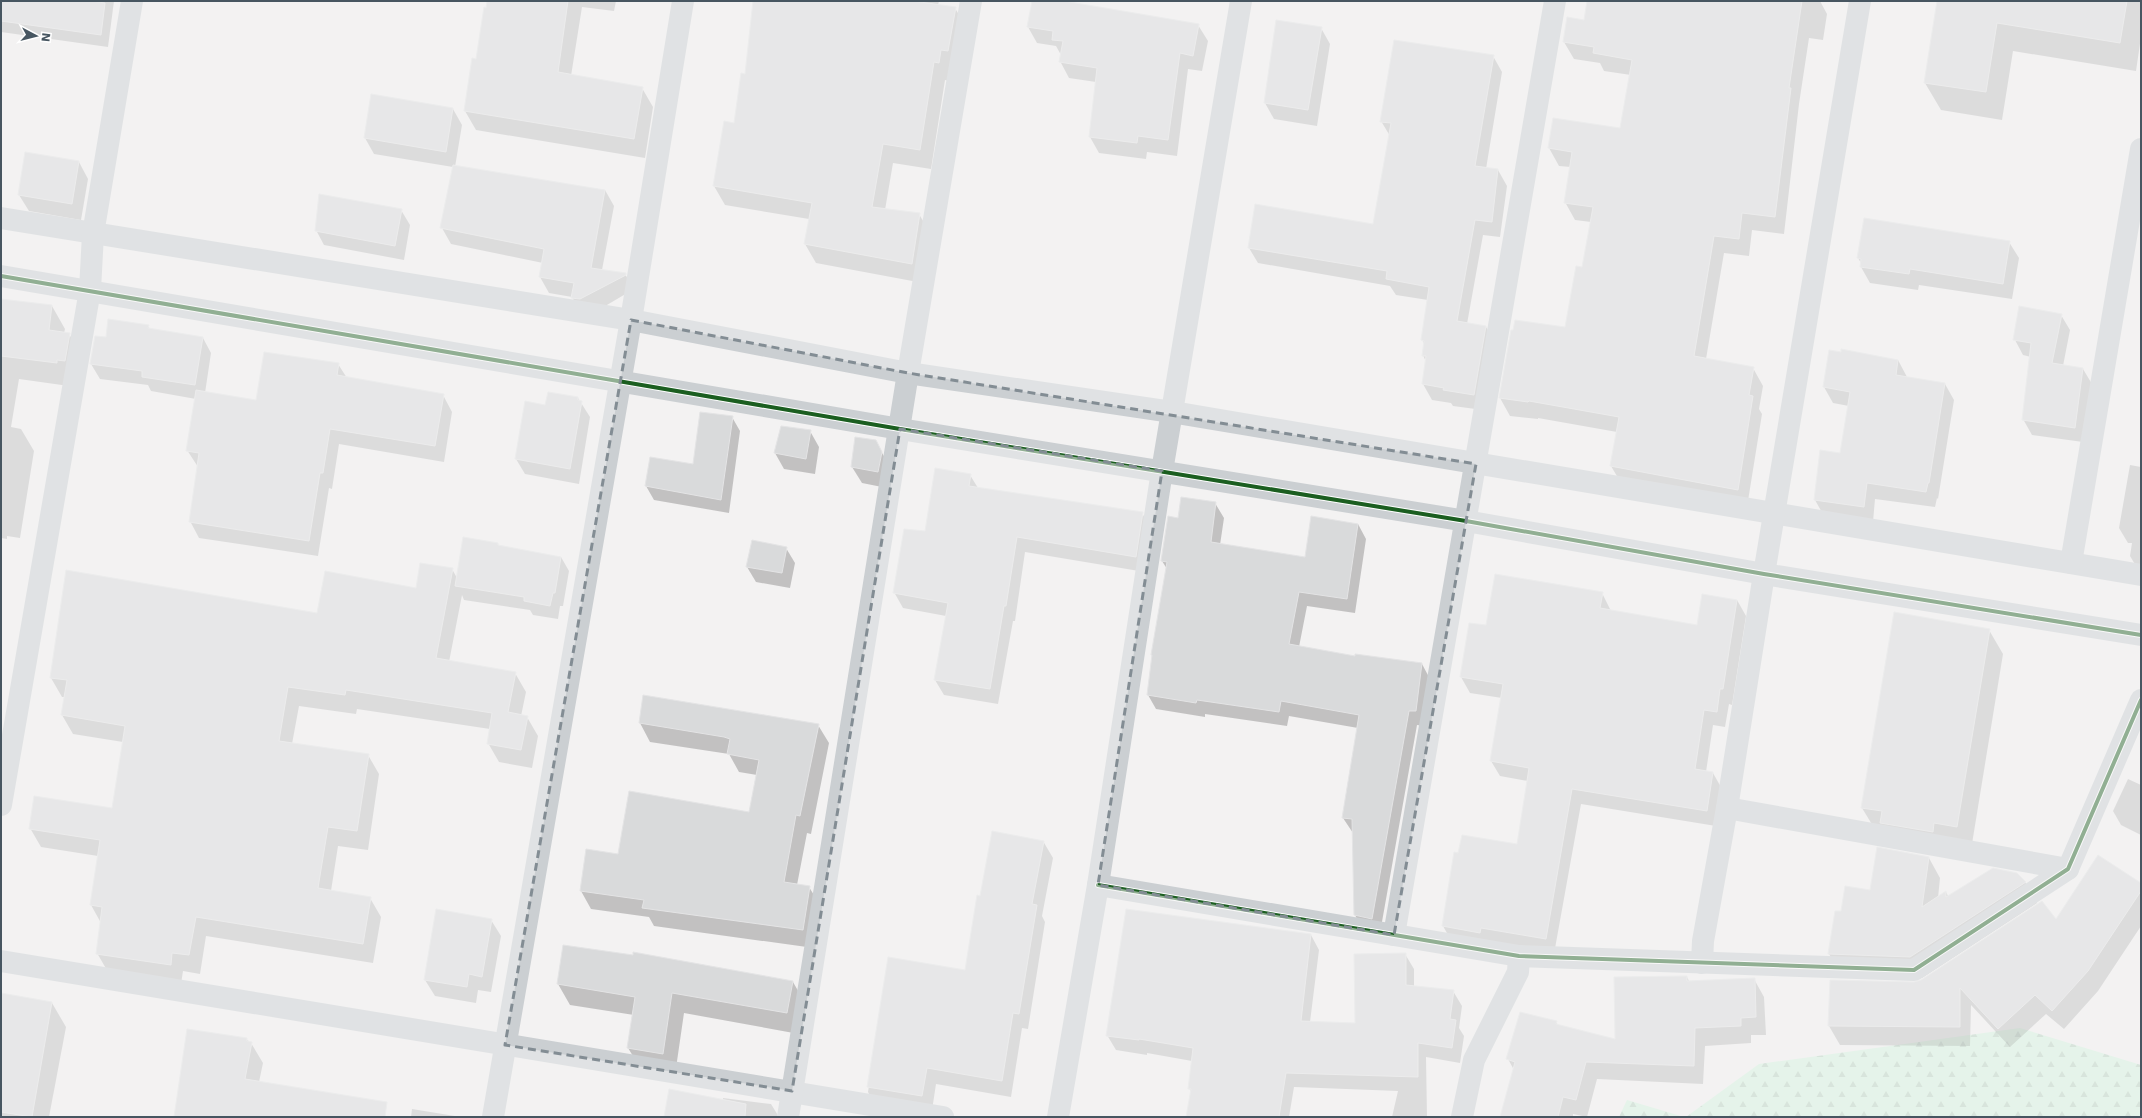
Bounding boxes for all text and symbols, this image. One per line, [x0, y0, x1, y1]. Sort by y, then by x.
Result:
north arrow [16, 16, 56, 56]
text: N [38, 32, 52, 43]

